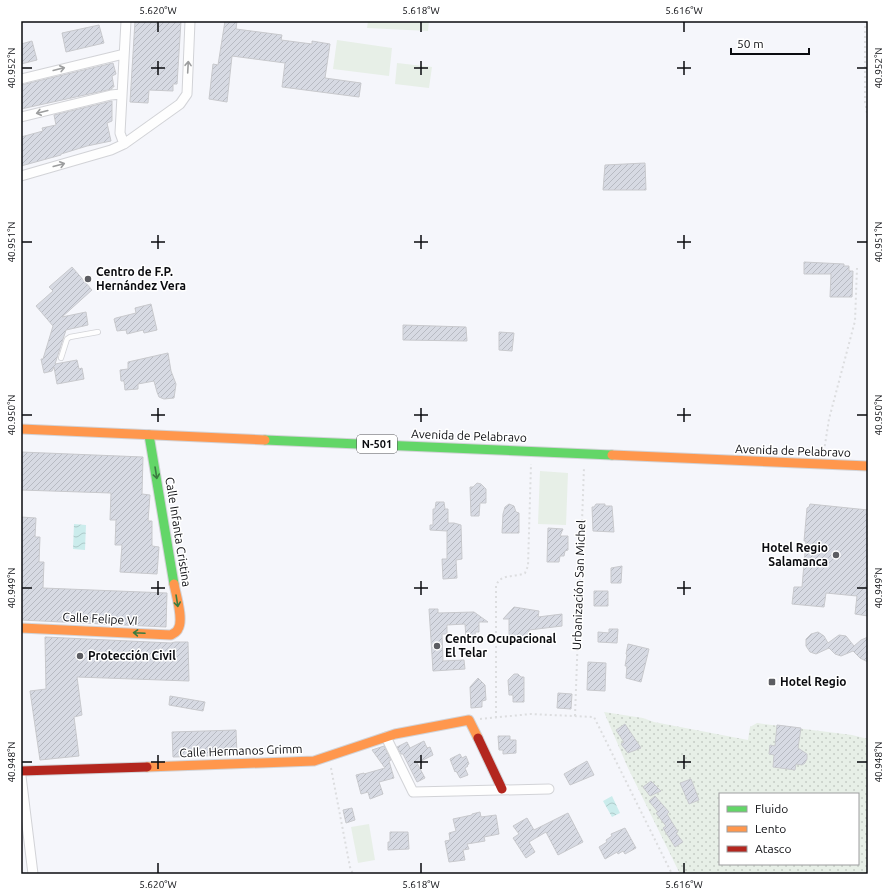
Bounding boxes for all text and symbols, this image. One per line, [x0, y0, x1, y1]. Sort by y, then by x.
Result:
text: 5.620°W [139, 5, 177, 16]
text: 5.618°W [402, 5, 440, 16]
text: 5.616°W [665, 5, 703, 16]
scale bar [731, 30, 809, 56]
text: 50 m [737, 37, 764, 50]
text: 40.952°N [6, 47, 17, 89]
text: 40.952°N [873, 47, 884, 89]
one-way arrow [184, 61, 192, 74]
one-way arrow [52, 65, 65, 73]
one-way arrow [36, 109, 49, 116]
one-way arrow [52, 161, 65, 168]
text: 40.951°N [6, 221, 17, 263]
text: 40.951°N [873, 221, 884, 263]
place label: Centro de F.P. Hernández Vera [96, 265, 186, 292]
marker: Centro de F.P. Hernández Vera [83, 274, 93, 284]
text: 40.950°N [6, 394, 17, 436]
text: 40.950°N [873, 394, 884, 436]
street label: Avenida de Pelabravo [411, 427, 527, 444]
road number: N-501 [357, 435, 397, 453]
street label: Avenida de Pelabravo [735, 442, 851, 459]
one-way arrow [152, 466, 160, 479]
street label: Calle Infanta Cristina [163, 476, 194, 588]
street label: Urbanización San Michel [570, 520, 587, 650]
place label: Hotel Regio Salamanca [762, 541, 828, 568]
marker: Hotel Regio Salamanca [831, 550, 841, 560]
text: 40.949°N [6, 567, 17, 609]
text: 40.949°N [873, 567, 884, 609]
one-way arrow [174, 594, 182, 607]
street label: Calle Felipe VI [62, 610, 138, 627]
one-way arrow [133, 629, 146, 637]
place label: Centro Ocupacional El Telar [445, 632, 557, 659]
marker: Centro Ocupacional El Telar [432, 641, 442, 651]
place label: Protección Civil [88, 649, 176, 662]
marker: Protección Civil [75, 651, 85, 661]
place label: Hotel Regio [780, 675, 846, 688]
marker: Hotel Regio [767, 677, 777, 687]
text: 40.948°N [6, 741, 17, 783]
text: 40.948°N [873, 741, 884, 783]
street label: Calle Hermanos Grimm [179, 742, 303, 759]
legend [719, 793, 859, 865]
text: Fluido [755, 802, 788, 815]
text: Lento [755, 822, 786, 835]
text: Atasco [755, 842, 791, 855]
text: 5.620°W [139, 879, 177, 890]
text: 5.618°W [402, 879, 440, 890]
text: 5.616°W [665, 879, 703, 890]

